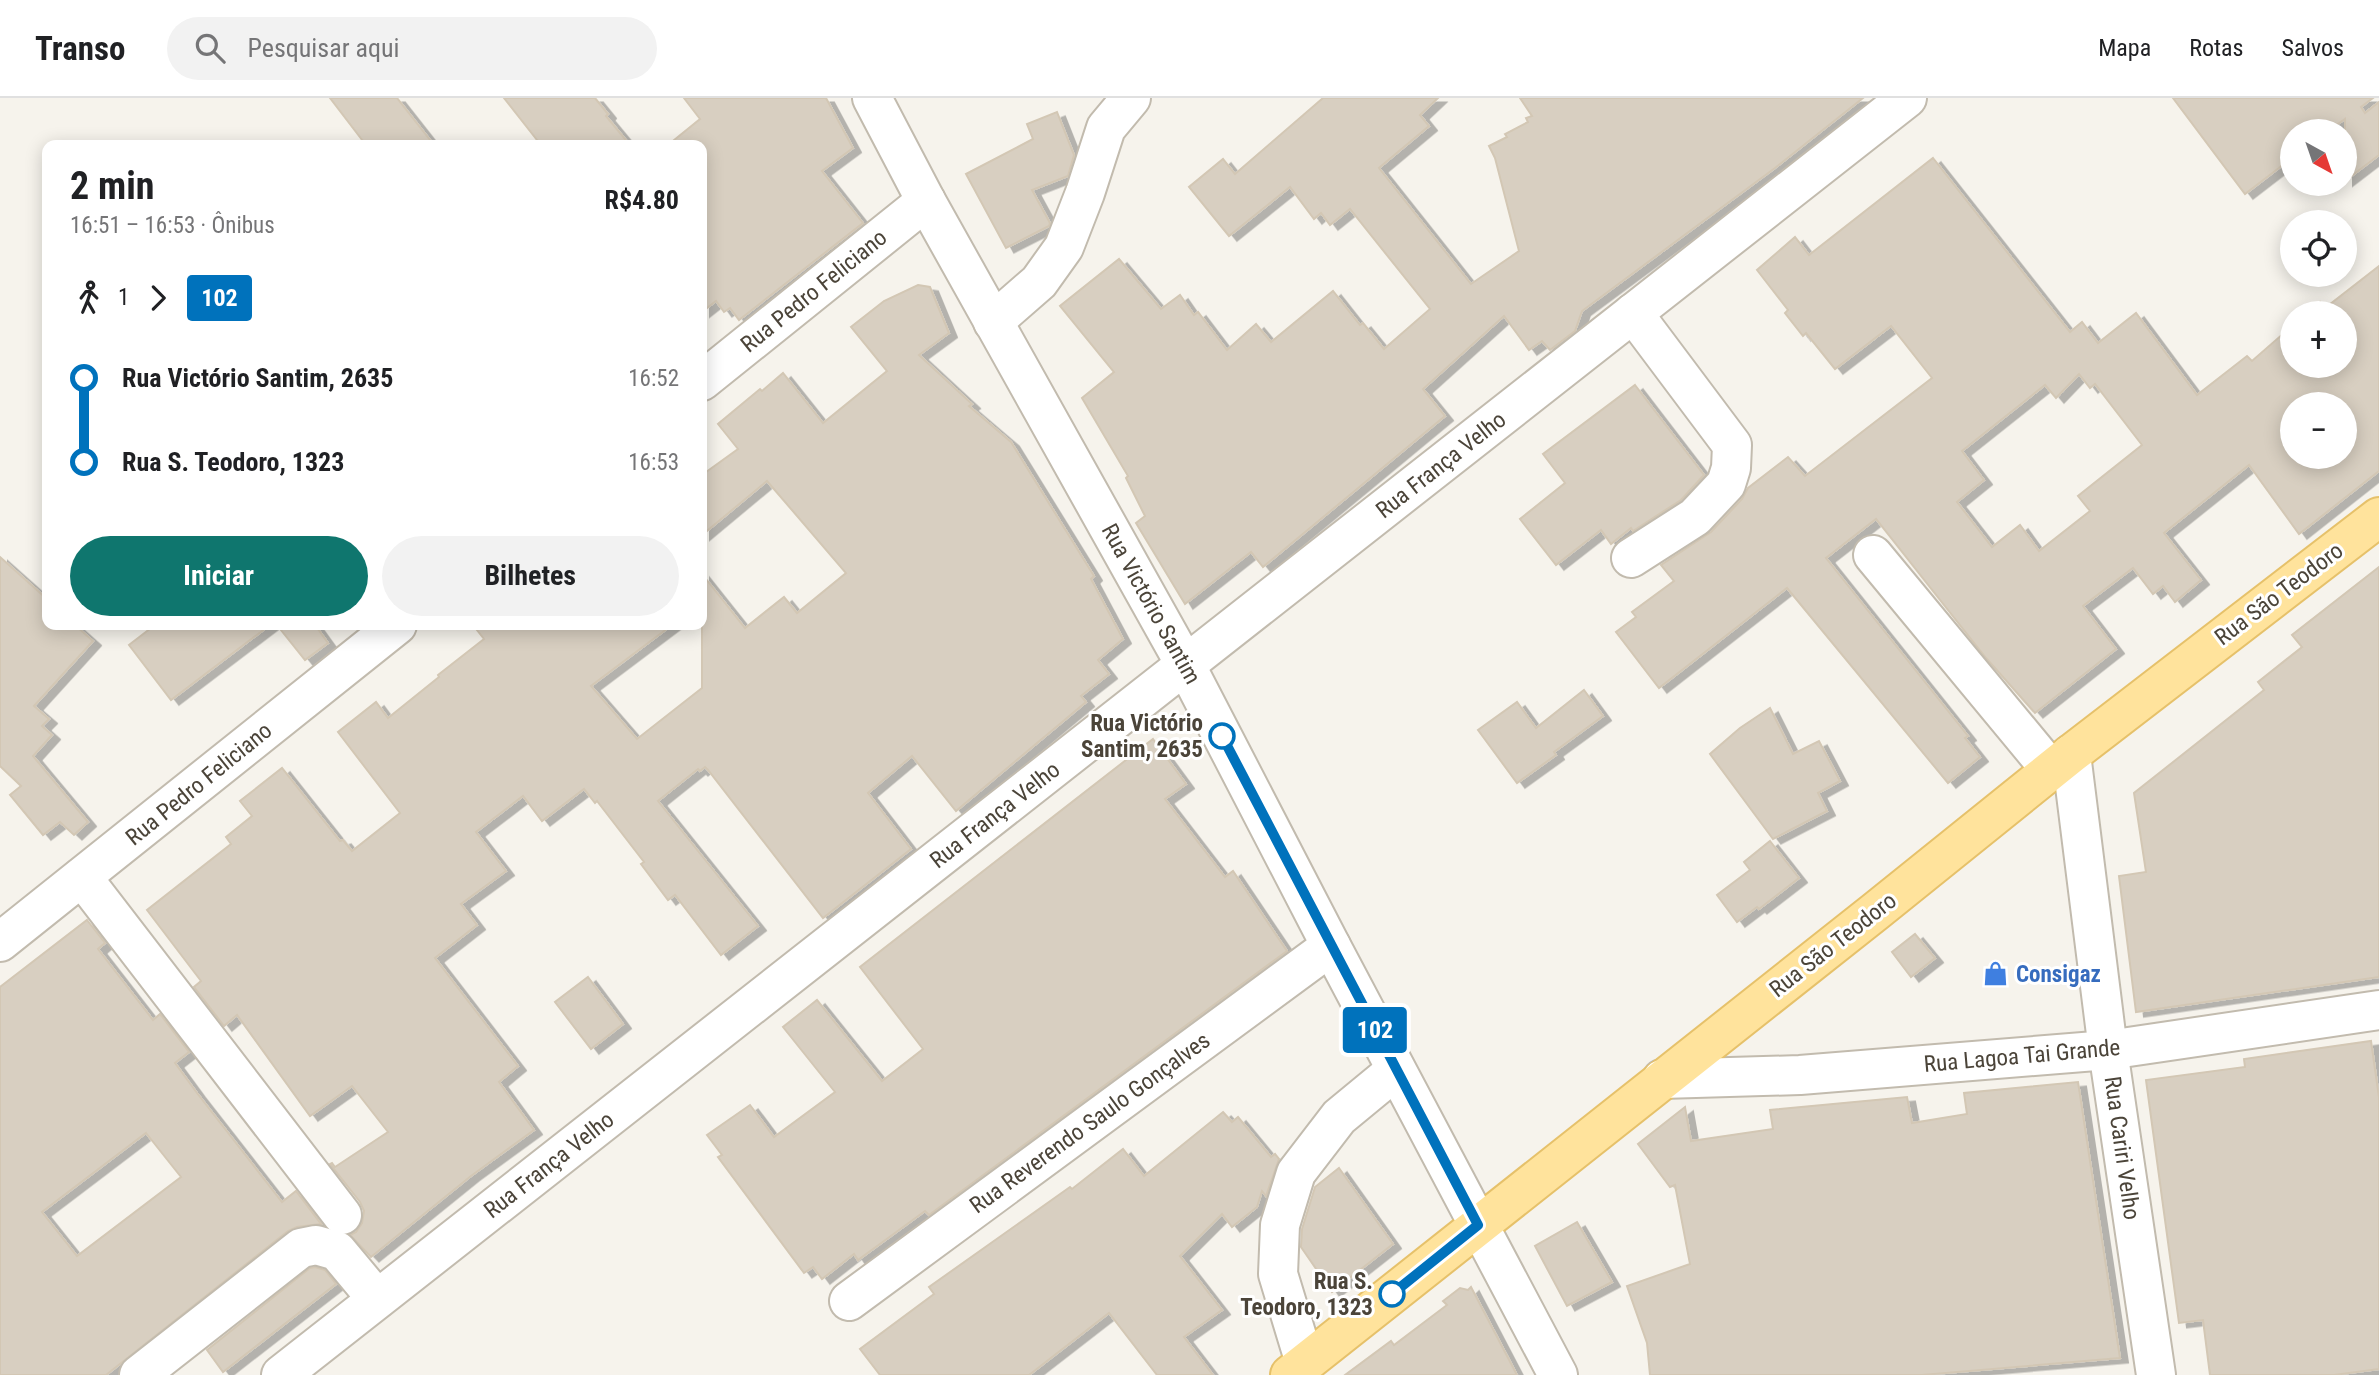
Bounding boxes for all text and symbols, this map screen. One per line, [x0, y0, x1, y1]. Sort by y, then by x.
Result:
search box [167, 17, 657, 80]
text: Transo [35, 29, 125, 68]
icon: search [191, 29, 229, 67]
text: Pesquisar aqui [247, 33, 400, 63]
text: Mapa [2098, 34, 2151, 62]
text: Rotas [2189, 34, 2243, 62]
text: Salvos [2281, 34, 2344, 62]
north arrow [2280, 119, 2357, 196]
map controls [2280, 119, 2357, 469]
text: 2 min [70, 164, 154, 208]
text: R$4.80 [605, 185, 679, 215]
button: locate [2280, 210, 2357, 287]
text: 16:51 – 16:53 · Ônibus [70, 212, 275, 239]
street label: Rua Pedro Feliciano [736, 224, 892, 358]
icon: walk [70, 279, 108, 317]
icon: forward [139, 279, 177, 317]
text: 1 [118, 284, 129, 311]
text: 102 [201, 284, 238, 312]
button: + [2280, 301, 2357, 378]
text: Rua Victório Santim, 2635 [122, 363, 393, 393]
text: 16:52 [628, 365, 679, 392]
button: − [2280, 392, 2357, 469]
street label: Rua França Velho [1371, 406, 1511, 524]
text: Rua S. Teodoro, 1323 [122, 447, 344, 477]
text: 16:53 [628, 449, 679, 476]
street label: Rua Victório Santim [1096, 519, 1206, 689]
button: Iniciar [70, 536, 368, 616]
button: Bilhetes [382, 536, 679, 616]
street label: Rua São Teodoro [2210, 537, 2348, 651]
place label: Rua Victório Santim, 2635 [1081, 710, 1203, 763]
street label: Rua Pedro Feliciano [121, 717, 277, 851]
marker: Rua Victório Santim, 2635 [1209, 723, 1235, 749]
street label: Rua França Velho [925, 756, 1065, 874]
street label: Rua São Teodoro [1764, 887, 1902, 1003]
shop icon: Consigaz [1982, 960, 2010, 988]
place label: Consigaz [2016, 961, 2101, 988]
line badge: 102 [1335, 1007, 1415, 1053]
text: 102 [1357, 1016, 1393, 1044]
street label: Rua Reverendo Saulo Gonçalves [965, 1027, 1215, 1219]
street label: Rua Lagoa Tai Grande [1923, 1034, 2121, 1078]
street label: Rua Cariri Velho [2099, 1075, 2145, 1221]
street label: Rua França Velho [479, 1106, 619, 1224]
place label: Rua S. Teodoro, 1323 [1240, 1268, 1373, 1321]
marker: Rua S. Teodoro, 1323 [1379, 1281, 1405, 1307]

